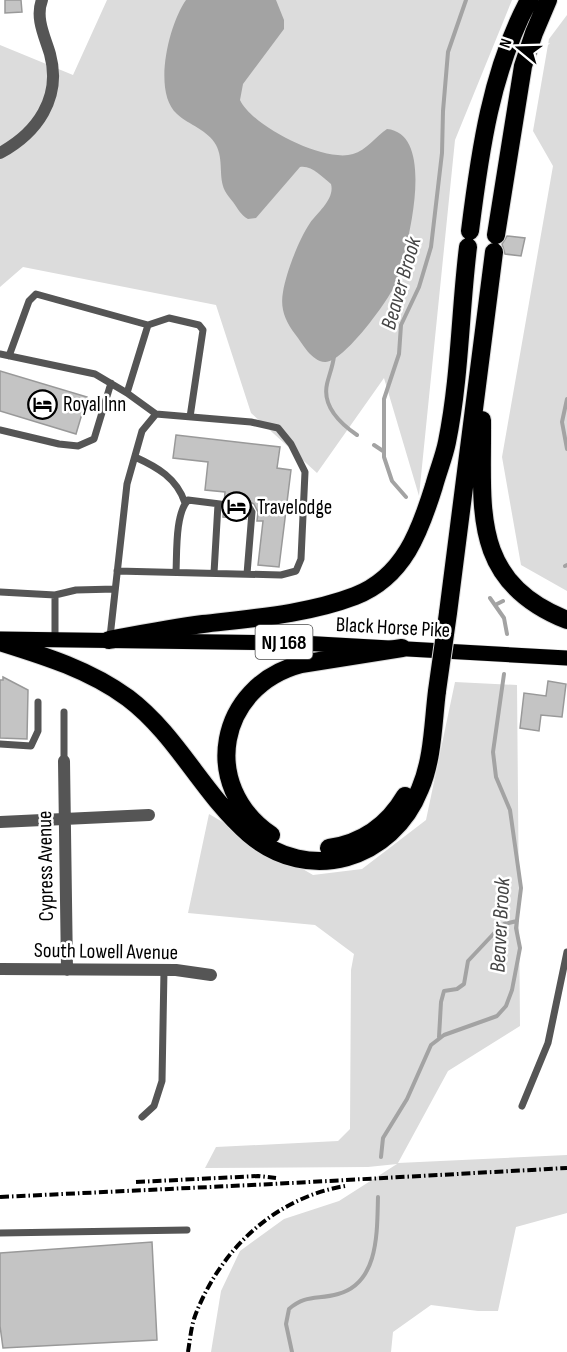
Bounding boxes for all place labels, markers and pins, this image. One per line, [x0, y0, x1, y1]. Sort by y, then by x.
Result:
hotel icon: Royal Inn [26, 388, 58, 420]
place label: Royal Inn [63, 392, 126, 417]
hotel icon: Travelodge [220, 491, 252, 523]
place label: Travelodge [257, 495, 332, 520]

